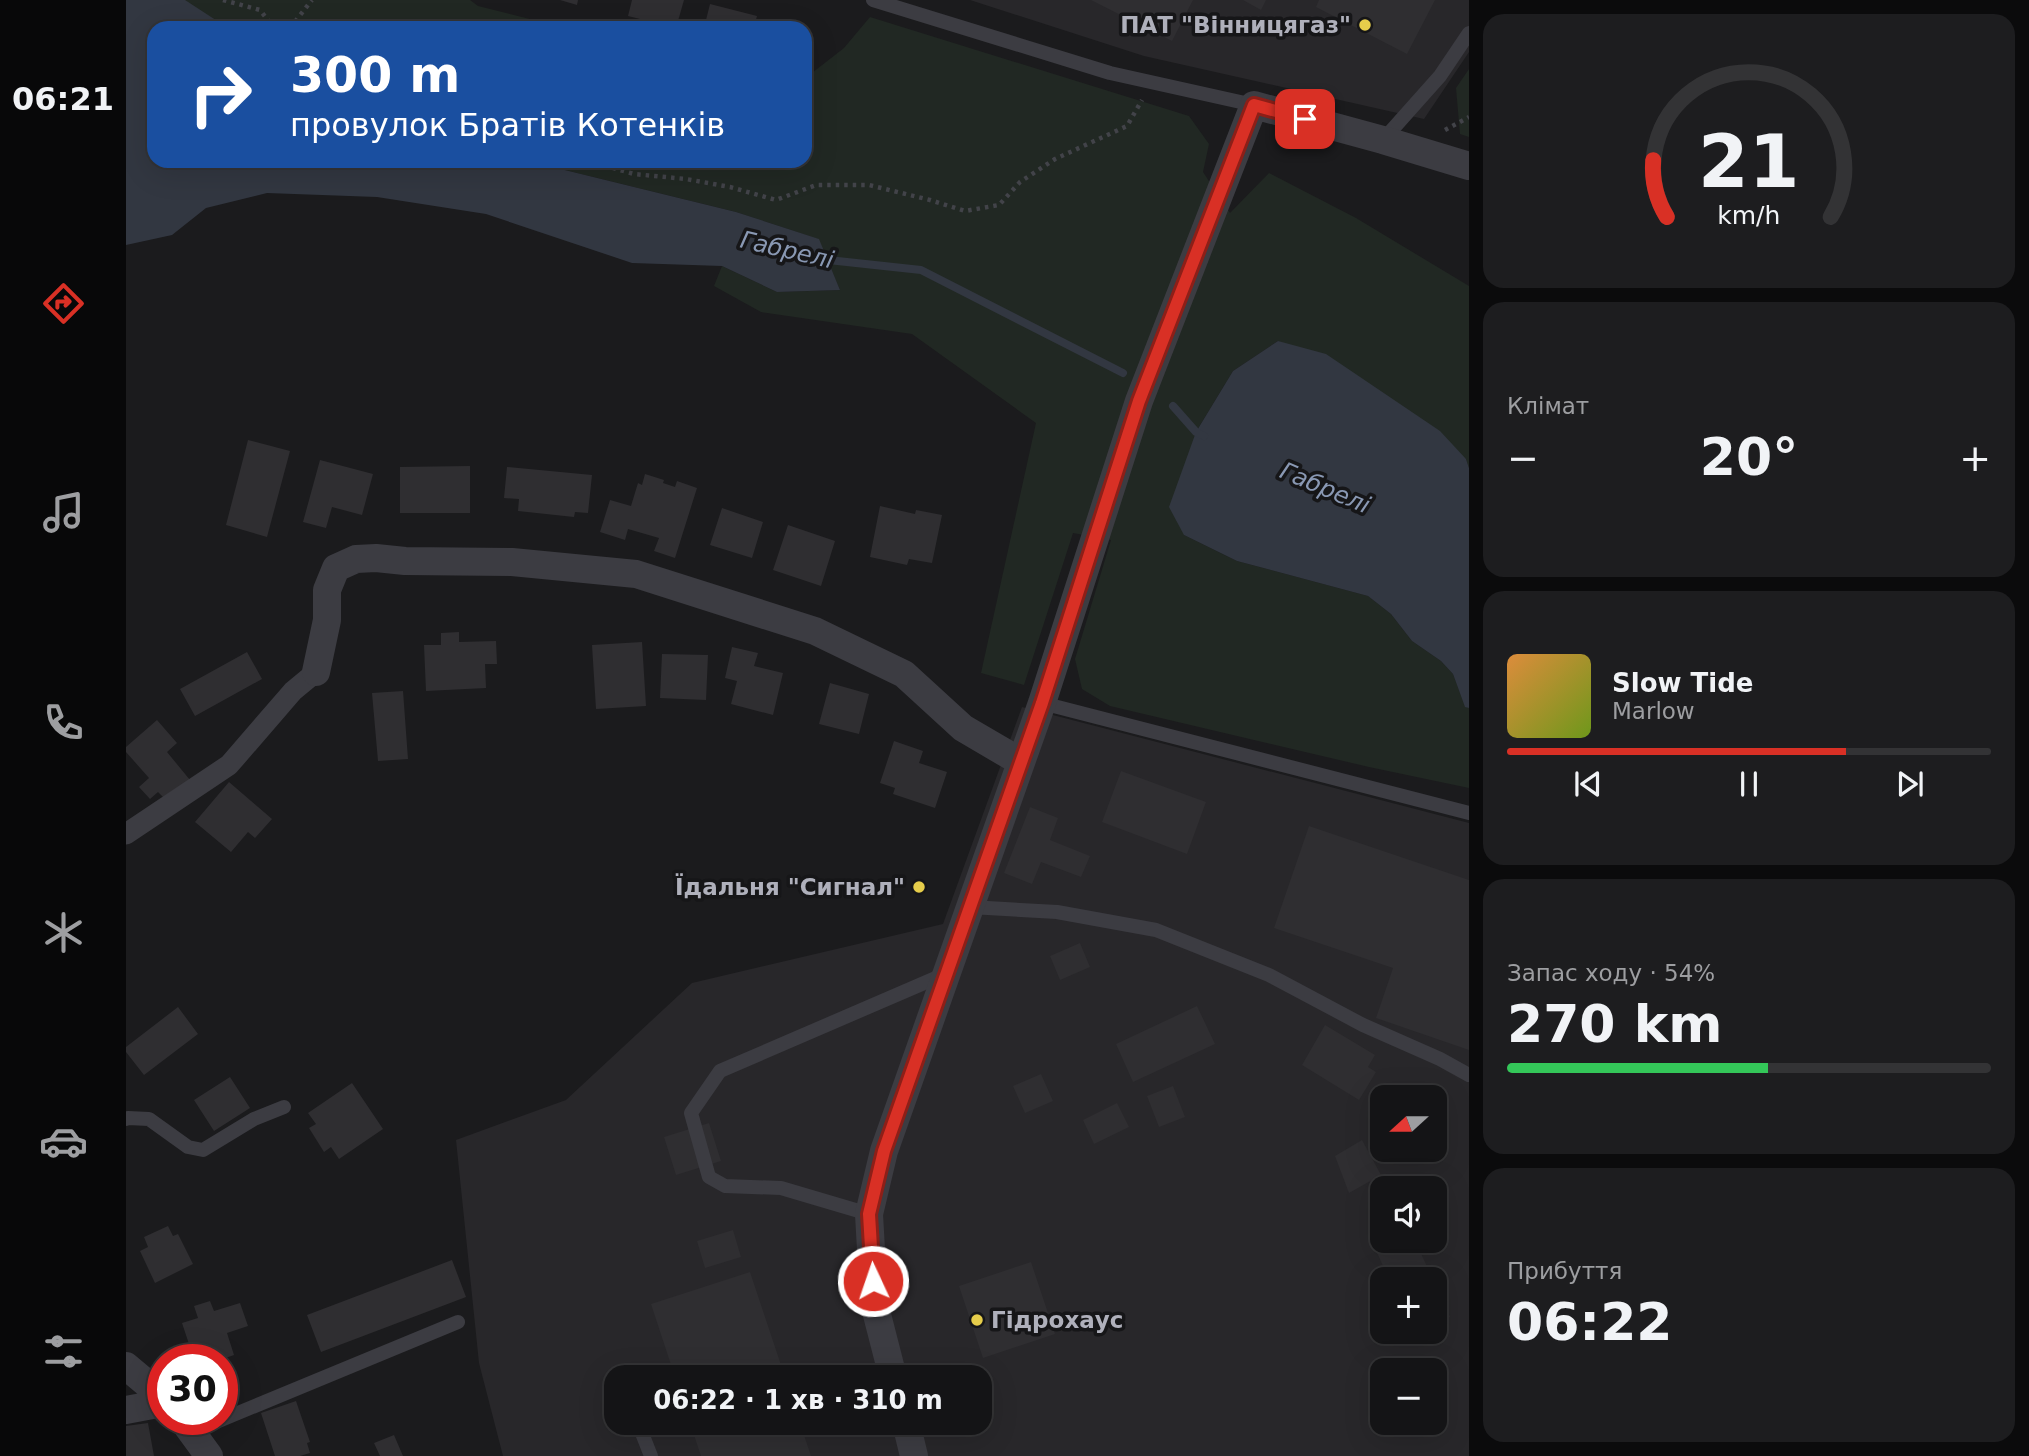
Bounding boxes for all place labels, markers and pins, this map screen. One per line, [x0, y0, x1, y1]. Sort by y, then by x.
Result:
place label: ПАТ "Вінницягаз" [1120, 12, 1351, 38]
marker: ПАТ "Вінницягаз" [1357, 17, 1373, 33]
pin [1275, 89, 1335, 149]
place label: Їдальня "Сигнал" [675, 873, 905, 900]
marker: Їдальня "Сигнал" [911, 879, 927, 895]
place label: Гідрохаус [991, 1307, 1123, 1333]
marker: Гідрохаус [969, 1312, 985, 1328]

